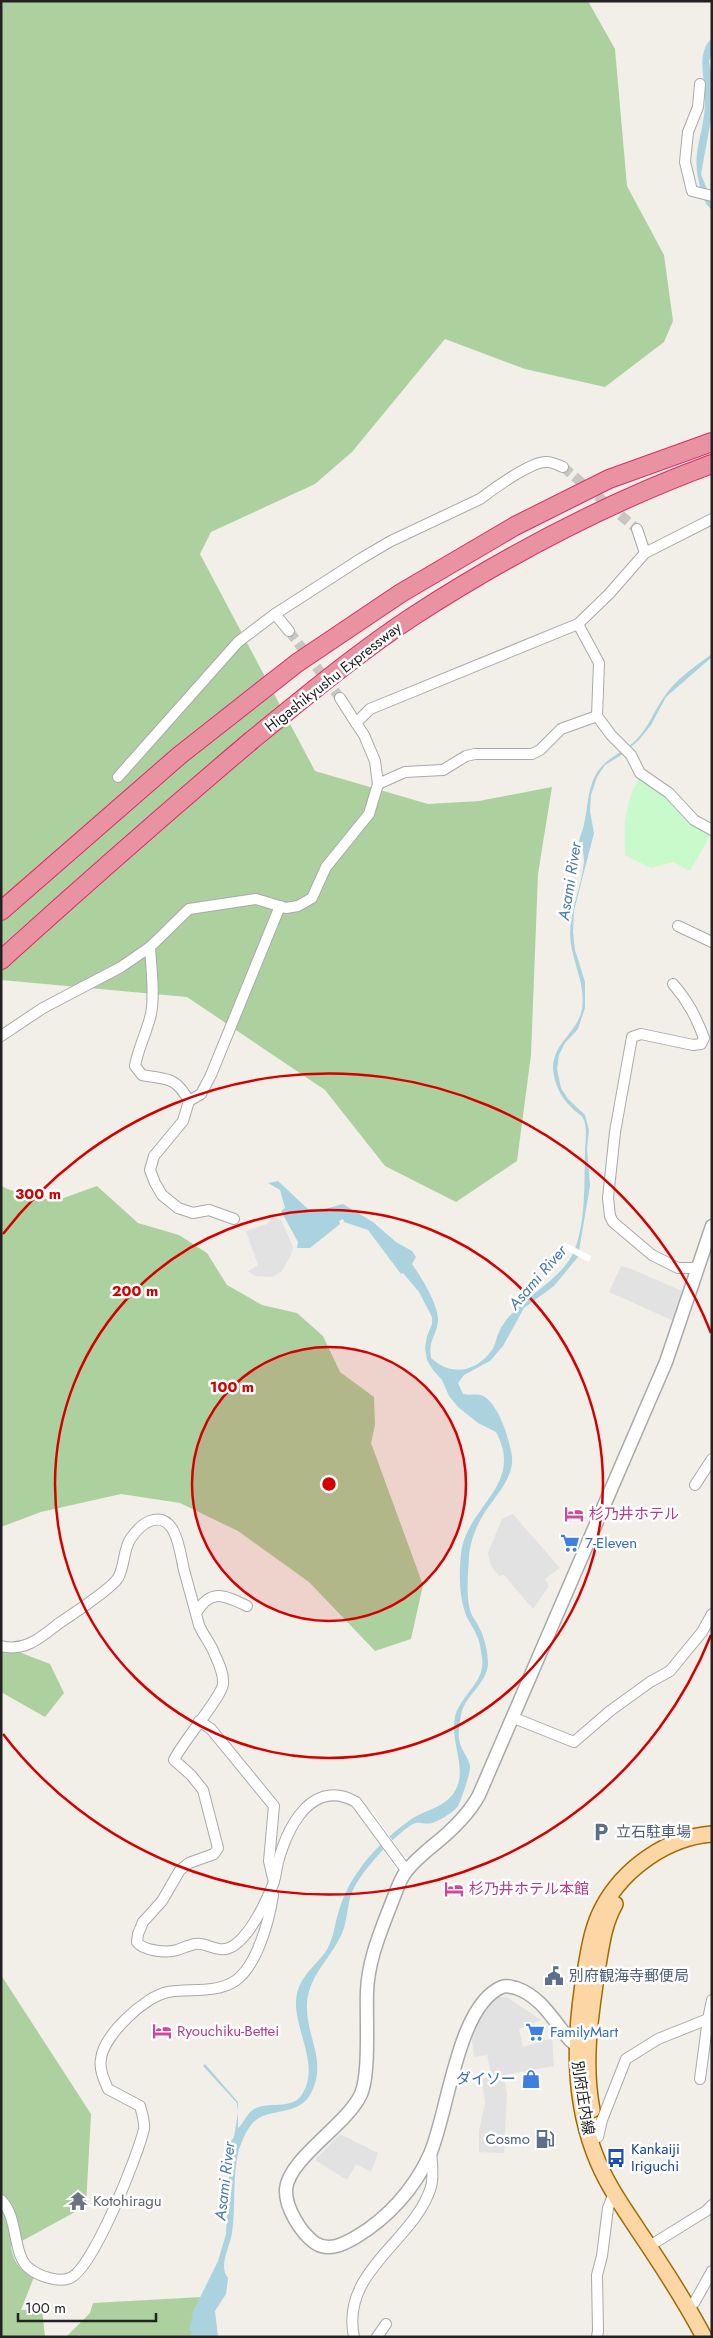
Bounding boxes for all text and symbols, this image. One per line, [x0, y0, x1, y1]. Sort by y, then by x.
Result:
street label: Higashikyushu Expressway [260, 617, 406, 737]
water label: Asami River [552, 839, 587, 923]
text: 300 m [15, 1183, 61, 1205]
water label: Asami River [502, 1239, 573, 1315]
text: 200 m [112, 1280, 158, 1302]
text: 100 m [210, 1376, 254, 1398]
centre of rings [320, 1475, 338, 1493]
hotel icon: 杉乃井ホテル [563, 1503, 585, 1525]
place label: 杉乃井ホテル [589, 1503, 679, 1525]
supermarket icon: 7-Eleven [559, 1532, 581, 1554]
place label: 7-Eleven [585, 1532, 637, 1554]
parking icon: 立石駐車場 [590, 1821, 612, 1843]
place label: 立石駐車場 [616, 1821, 691, 1843]
hotel icon: 杉乃井ホテル本館 [443, 1878, 465, 1900]
place label: 杉乃井ホテル本館 [469, 1878, 589, 1900]
public building icon: 別府観海寺郵便局 [543, 1965, 565, 1987]
place label: 別府観海寺郵便局 [569, 1965, 689, 1987]
hotel icon: Ryouchiku-Bettei [151, 2020, 173, 2042]
place label: Ryouchiku-Bettei [177, 2020, 279, 2042]
supermarket icon: FamilyMart [524, 2021, 546, 2043]
place label: FamilyMart [550, 2021, 618, 2043]
street label: 別府庄内線 [566, 2059, 600, 2137]
place label: ダイソー [456, 2068, 516, 2090]
shop icon: ダイソー [520, 2068, 542, 2090]
place label: Cosmo [486, 2128, 530, 2150]
fuel station icon: Cosmo [534, 2128, 556, 2150]
place label: Kankaiji Iriguchi [631, 2138, 680, 2177]
water label: Asami River [208, 2139, 241, 2223]
bus stop icon: Kankaiji Iriguchi [605, 2147, 627, 2169]
temple icon: Kotohiragu [67, 2190, 89, 2212]
place label: Kotohiragu [93, 2190, 162, 2212]
scale bar [18, 2290, 155, 2322]
text: 100 m [25, 2297, 66, 2319]

